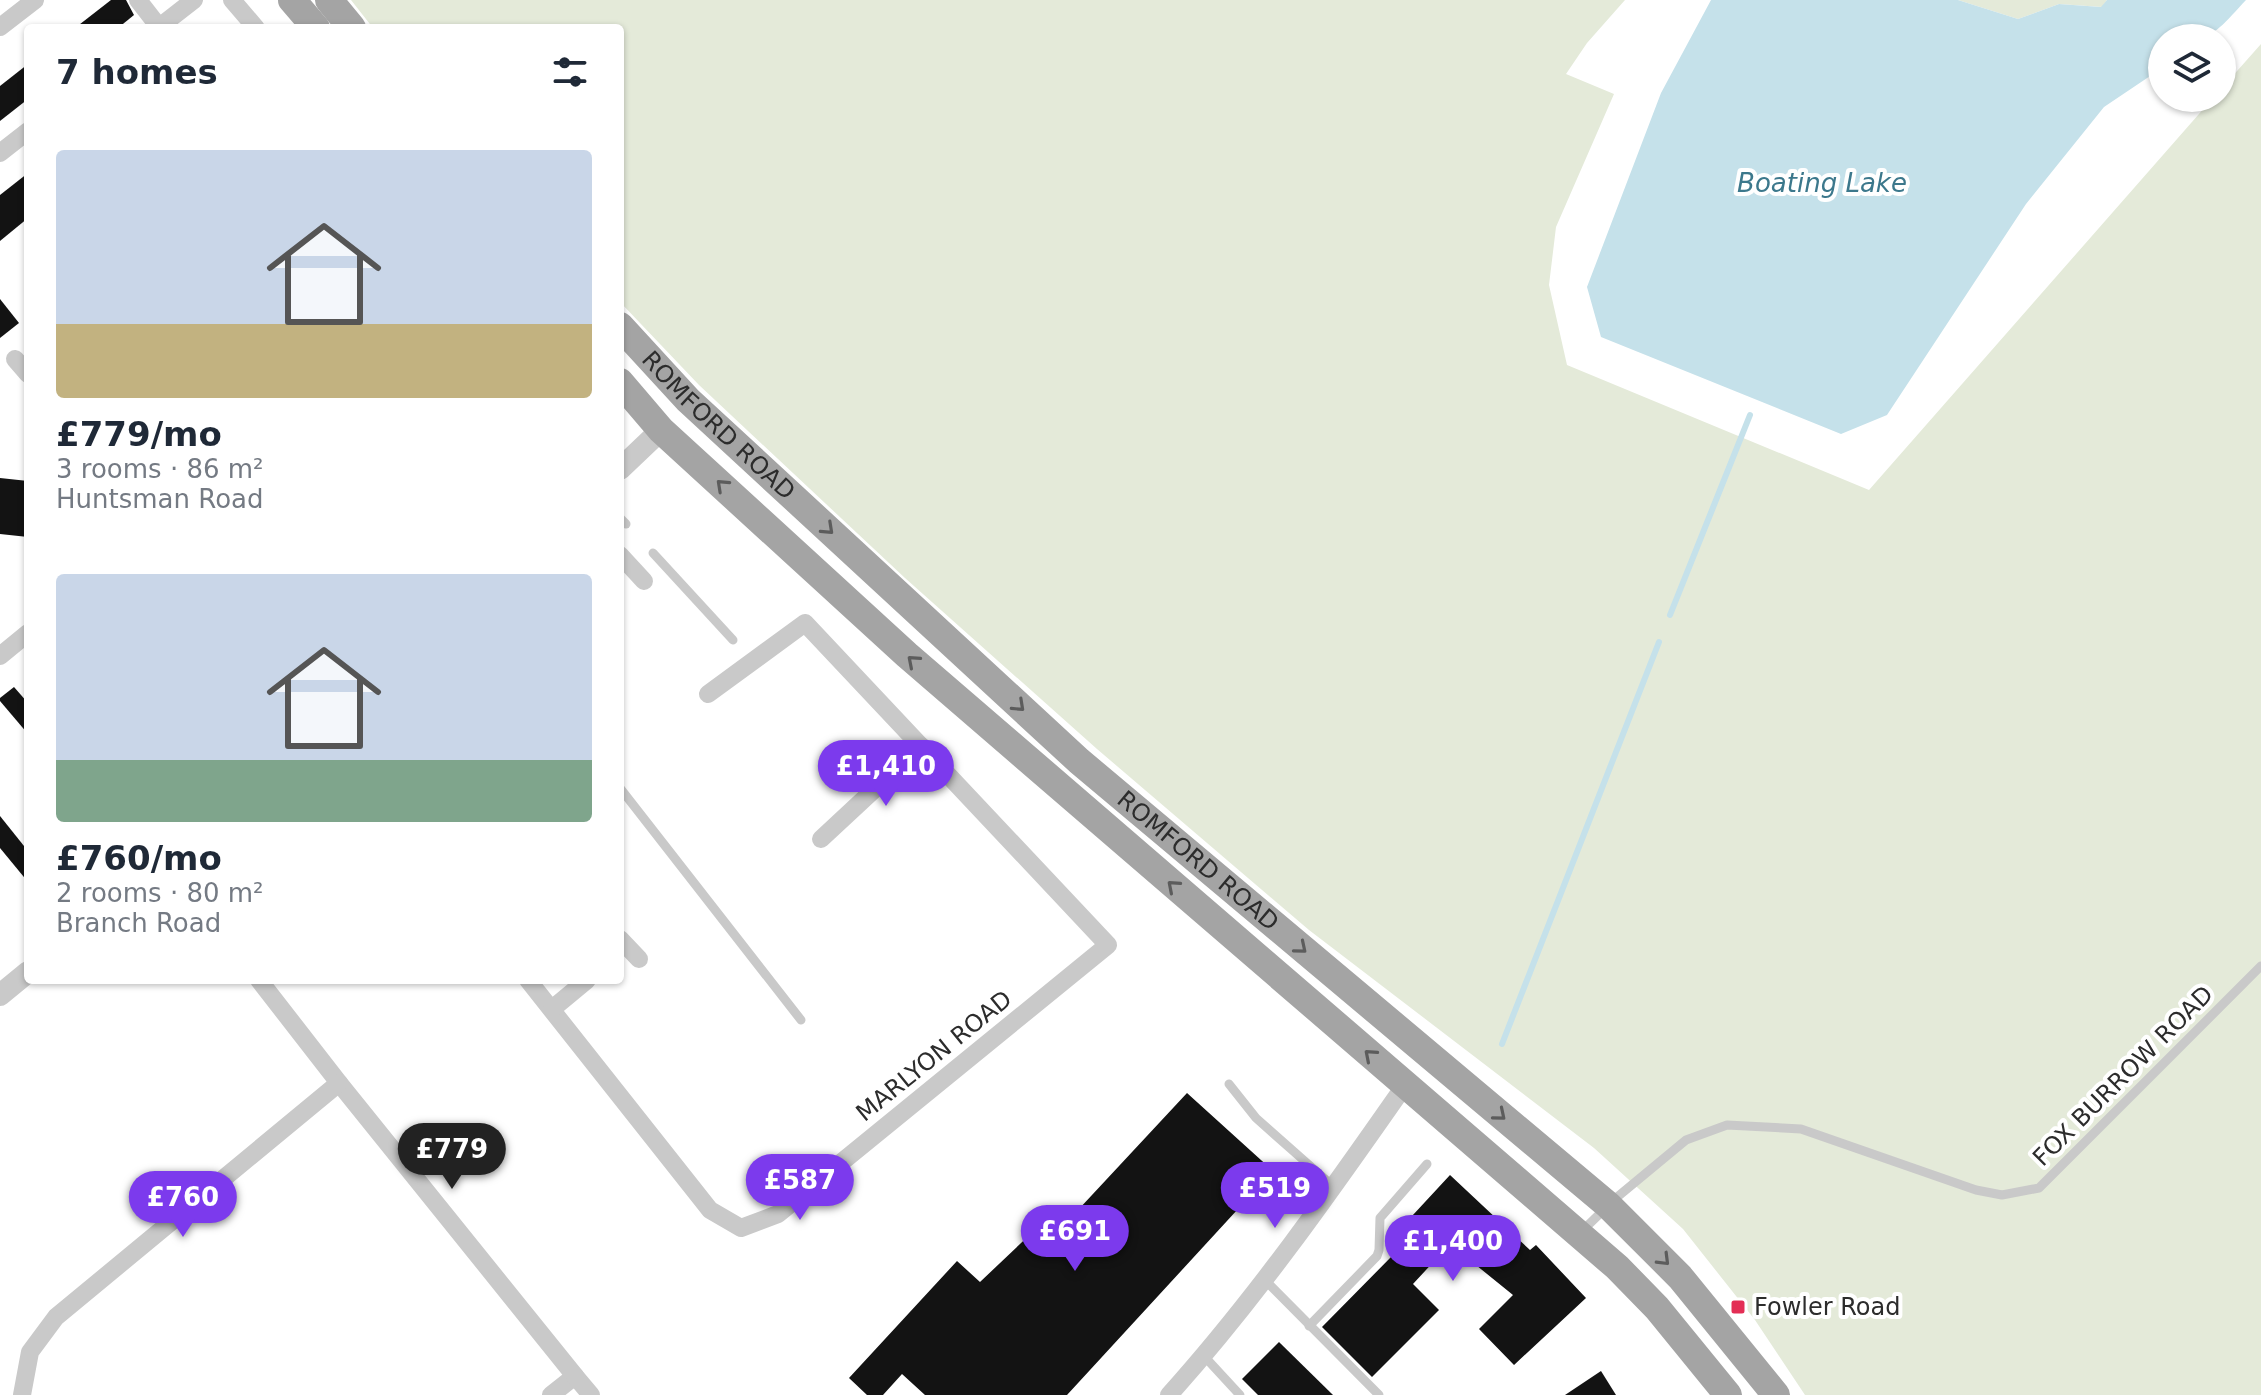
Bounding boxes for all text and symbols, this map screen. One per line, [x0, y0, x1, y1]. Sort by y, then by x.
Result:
map controls [2148, 24, 2236, 112]
button: layers [2148, 24, 2236, 112]
icon: filters [548, 50, 592, 94]
text: 7 homes [56, 52, 218, 92]
water label: Boating Lake [1737, 168, 1907, 198]
icon: home [252, 202, 396, 346]
street label: ROMFORD ROAD [636, 345, 801, 506]
text: £779/mo [56, 414, 222, 454]
text: 3 rooms · 86 m² [56, 454, 264, 484]
one-way arrow [716, 481, 731, 495]
text: Huntsman Road [56, 484, 264, 514]
one-way arrow [818, 520, 833, 534]
icon: home [252, 626, 396, 770]
one-way arrow [908, 656, 923, 671]
one-way arrow [1009, 696, 1024, 710]
pin: £1,410 [821, 740, 951, 808]
text: £1,410 [836, 751, 936, 781]
street label: ROMFORD ROAD [1112, 785, 1284, 936]
text: £760/mo [56, 838, 222, 878]
text: 2 rooms · 80 m² [56, 878, 264, 908]
one-way arrow [1168, 881, 1183, 896]
text: Branch Road [56, 908, 221, 938]
one-way arrow [1292, 938, 1306, 953]
street label: FOX BURROW ROAD [2027, 980, 2219, 1172]
street label: MARLYON ROAD [851, 985, 1017, 1127]
one-way arrow [1365, 1051, 1380, 1065]
one-way arrow [1491, 1105, 1506, 1120]
pin: £779 [405, 1123, 499, 1191]
text: £779 [416, 1134, 488, 1164]
pin: £587 [753, 1154, 847, 1222]
pin: £519 [1228, 1162, 1322, 1230]
text: £587 [764, 1165, 836, 1195]
pin: £760 [136, 1171, 230, 1239]
text: £519 [1239, 1173, 1311, 1203]
text: £760 [147, 1182, 219, 1212]
pin: £691 [1028, 1205, 1122, 1273]
pin: £1,400 [1388, 1215, 1518, 1283]
text: £691 [1039, 1216, 1111, 1246]
text: £1,400 [1403, 1226, 1503, 1256]
one-way arrow [1654, 1251, 1669, 1265]
place label: Fowler Road [1754, 1293, 1900, 1321]
marker: Fowler Road [1729, 1298, 1747, 1316]

